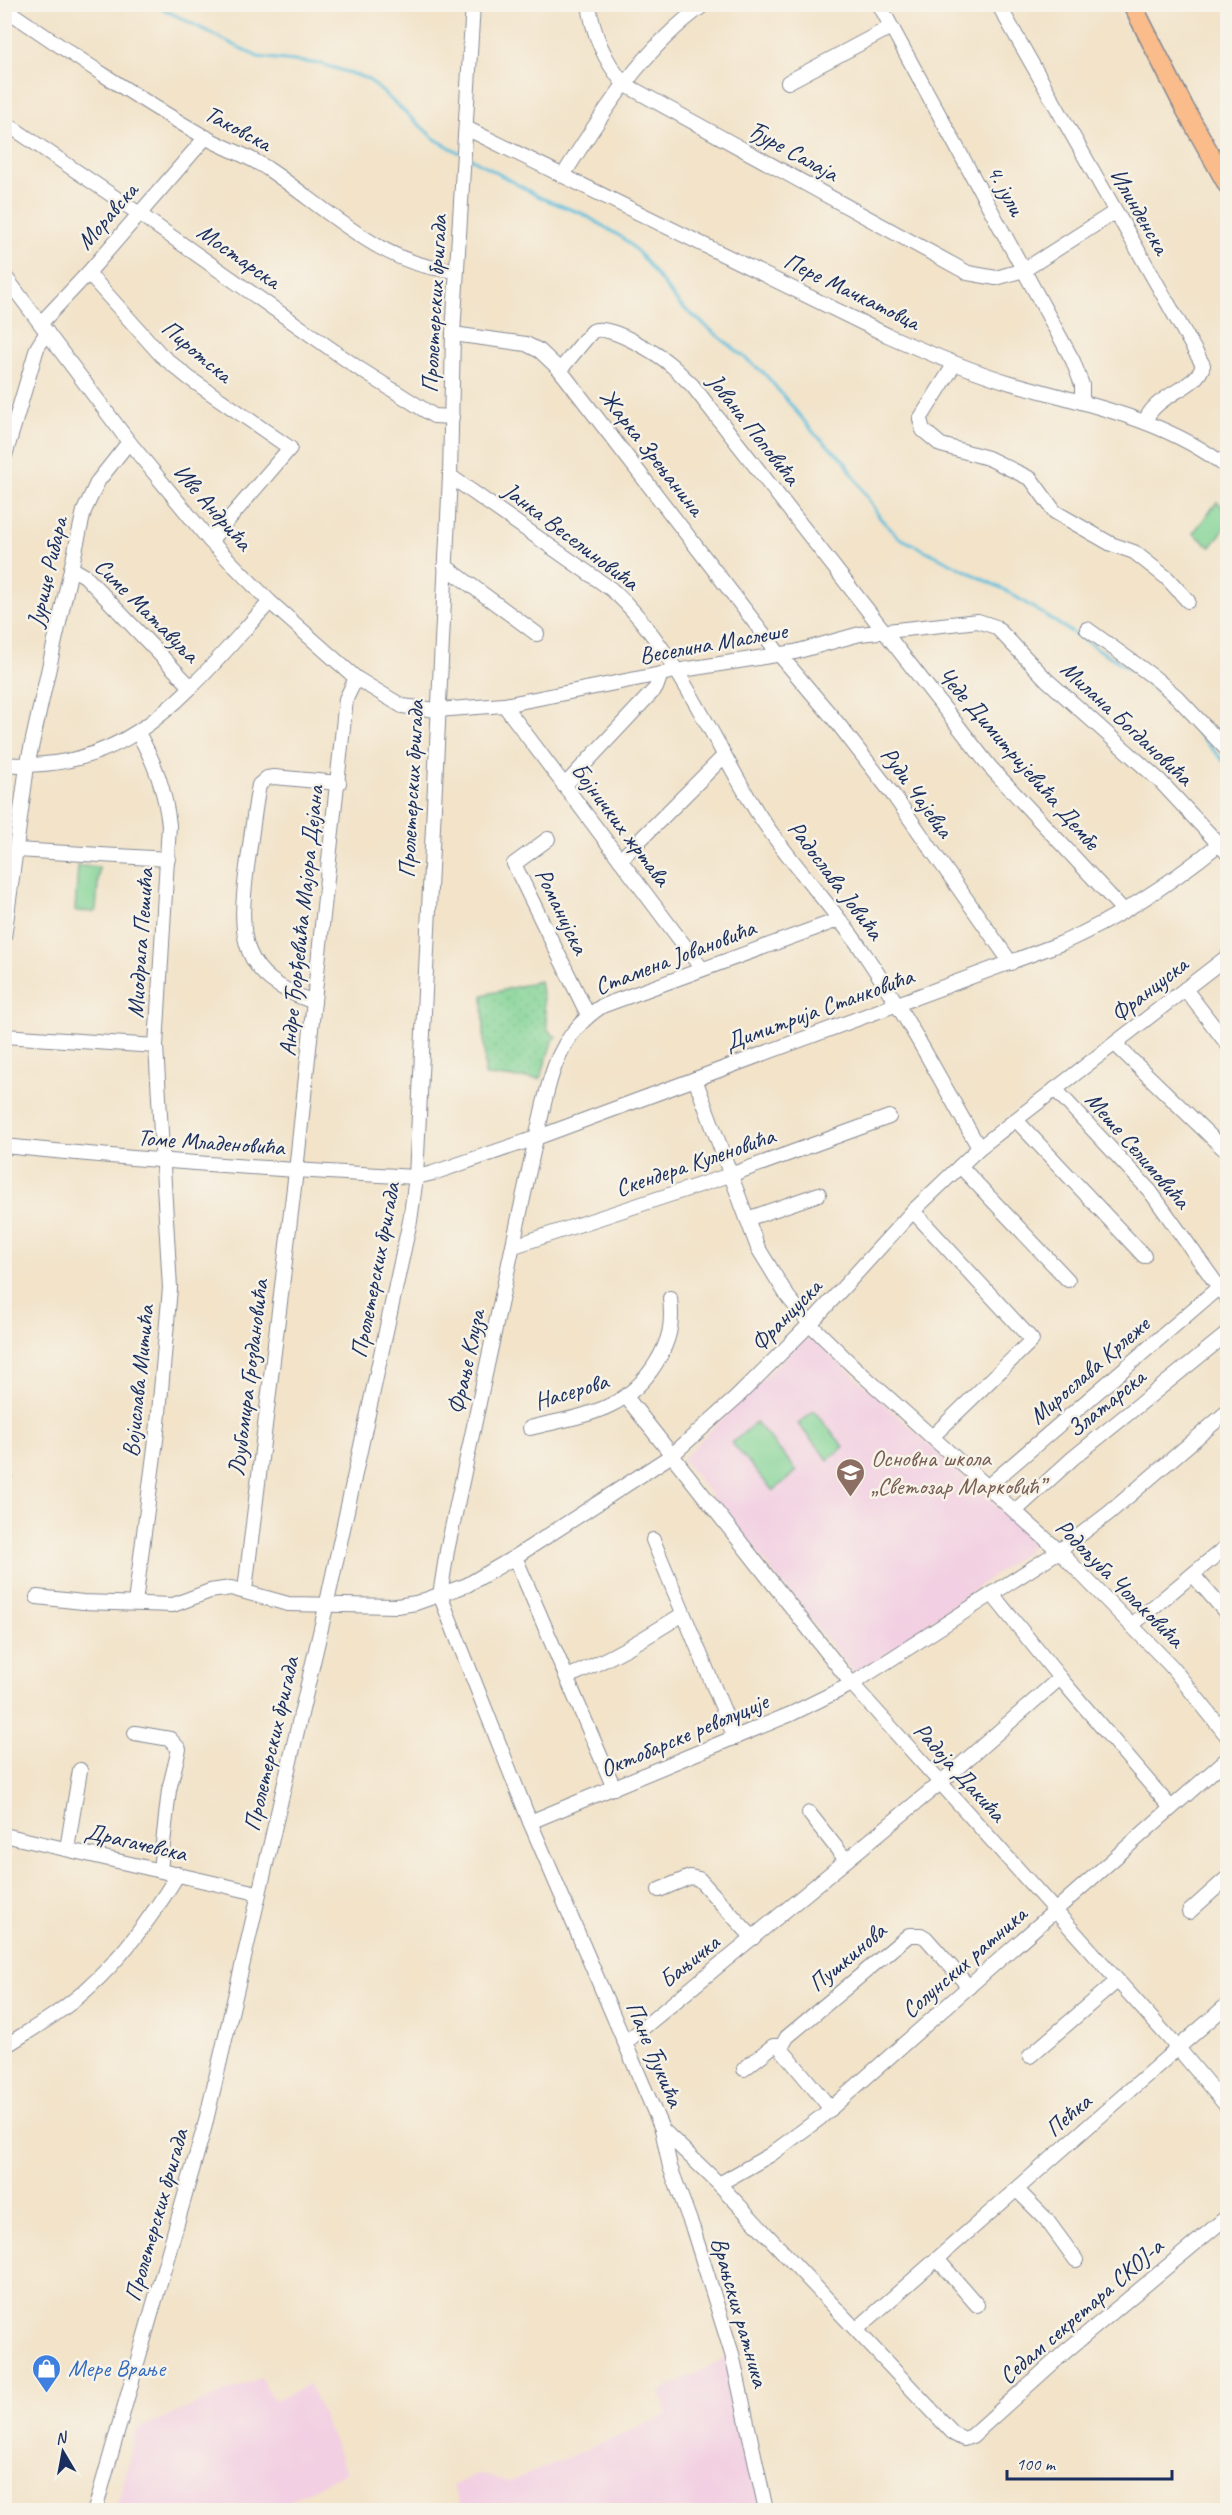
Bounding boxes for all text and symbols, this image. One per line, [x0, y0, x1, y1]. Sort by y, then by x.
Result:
street label: Таковска [200, 98, 278, 159]
street label: Ђуре Салаја [742, 114, 845, 189]
street label: 4. јули [980, 159, 1033, 222]
street label: Илинденска [1103, 162, 1178, 261]
street label: Моравска [70, 175, 146, 256]
street label: Пролетерских бригада [414, 213, 454, 394]
street label: Мостарска [192, 217, 288, 297]
street label: Пере Мачкатовца [779, 245, 927, 338]
street label: Пиротска [155, 313, 240, 391]
street label: Јована Поповића [700, 366, 808, 492]
street label: Жарка Зрењанина [593, 382, 712, 523]
street label: Иве Андрића [167, 457, 260, 558]
street label: Јанка Веселиновића [496, 475, 646, 598]
street label: Јурице Рибара [20, 512, 75, 631]
street label: Симе Матавуља [88, 551, 207, 670]
street label: Веселина Маслеше [637, 615, 791, 671]
street label: Милана Богдановића [1055, 654, 1201, 793]
street label: Чеде Димитријевића Дембе [931, 660, 1108, 857]
street label: Пролетерских бригада [391, 698, 431, 879]
street label: Руди Чајевца [874, 741, 961, 844]
street label: Бојничких жртава [565, 756, 678, 893]
street label: Андре Ђорђевића Мајора Дејана [272, 783, 330, 1058]
street label: Радослава Јовића [781, 815, 891, 947]
street label: Романијска [528, 863, 596, 960]
street label: Миодрага Пешића [120, 866, 160, 1019]
street label: Стамена Јовановића [590, 912, 761, 1001]
street label: Француска [1104, 948, 1195, 1028]
street label: Димитрија Станковића [721, 960, 919, 1057]
street label: Меше Селимовића [1079, 1085, 1198, 1216]
street label: Скендера Куленовића [611, 1120, 780, 1203]
street label: Томе Младеновића [136, 1122, 287, 1162]
street label: Пролетерских бригада [343, 1178, 407, 1360]
street label: Француска [744, 1271, 829, 1358]
street label: Љубомира Гроздановића [221, 1276, 275, 1478]
street label: Војислава Митића [115, 1302, 161, 1458]
street label: Фрање Клуза [440, 1305, 492, 1417]
street label: Мирослава Крлеже [1022, 1308, 1157, 1431]
street label: Златарска [1061, 1361, 1153, 1444]
street label: Насерова [530, 1365, 613, 1416]
place label: Основна школа „Светозар Марковић” [871, 1443, 1050, 1501]
school or university icon: Основна школа „Светозар Марковић” [834, 1456, 866, 1498]
street label: Родољуба Чолаковића [1049, 1512, 1192, 1655]
street label: Пролетерских бригада [236, 1652, 306, 1834]
street label: Октобарске револуције [595, 1685, 775, 1784]
street label: Радоја Дакића [907, 1716, 1014, 1829]
street label: Драгачевска [82, 1816, 191, 1869]
street label: Солунских ратника [895, 1898, 1034, 2025]
street label: Пушкинова [802, 1915, 893, 1998]
street label: Бањичка [653, 1927, 726, 1994]
street label: Пане Ђукића [619, 1997, 691, 2113]
street label: Пећка [1039, 2086, 1099, 2143]
street label: Пролетерских бригада [117, 2124, 195, 2305]
street label: Седам секретара СКОЈ-а [993, 2231, 1170, 2390]
street label: Врањских ратника [704, 2234, 776, 2392]
shop icon: Мере Врање [31, 2352, 63, 2394]
place label: Мере Врање [68, 2353, 167, 2383]
north arrow [33, 2422, 93, 2482]
text: N [54, 2427, 70, 2449]
scale bar [1007, 2443, 1172, 2481]
text: 100 m [1016, 2453, 1057, 2475]

